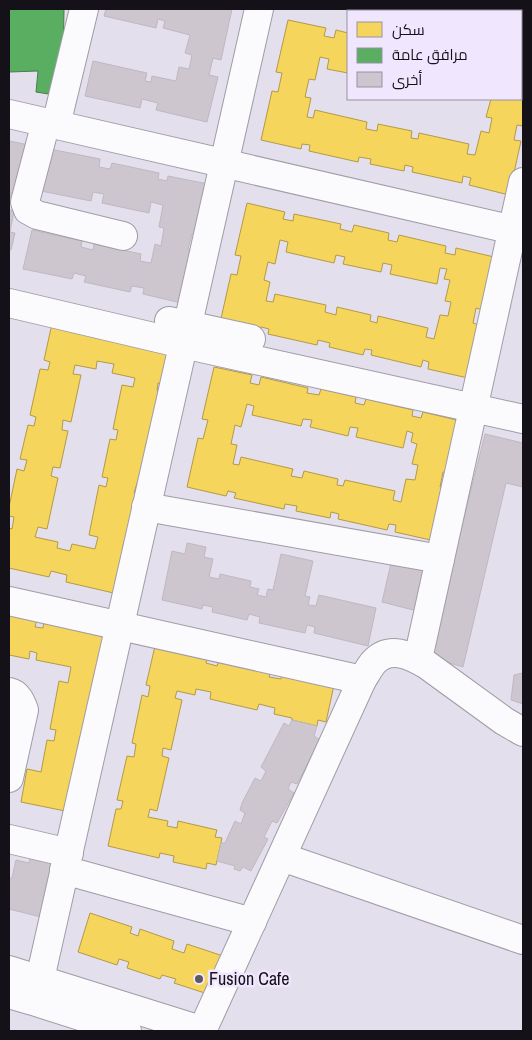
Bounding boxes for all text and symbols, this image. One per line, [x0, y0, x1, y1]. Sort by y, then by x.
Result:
legend [347, 10, 522, 100]
text: سكن [392, 19, 425, 40]
text: مرافق عامة [392, 44, 468, 65]
text: أخرى [392, 69, 422, 90]
place label: Fusion Cafe [209, 966, 289, 991]
marker: Fusion Cafe [193, 973, 205, 985]

